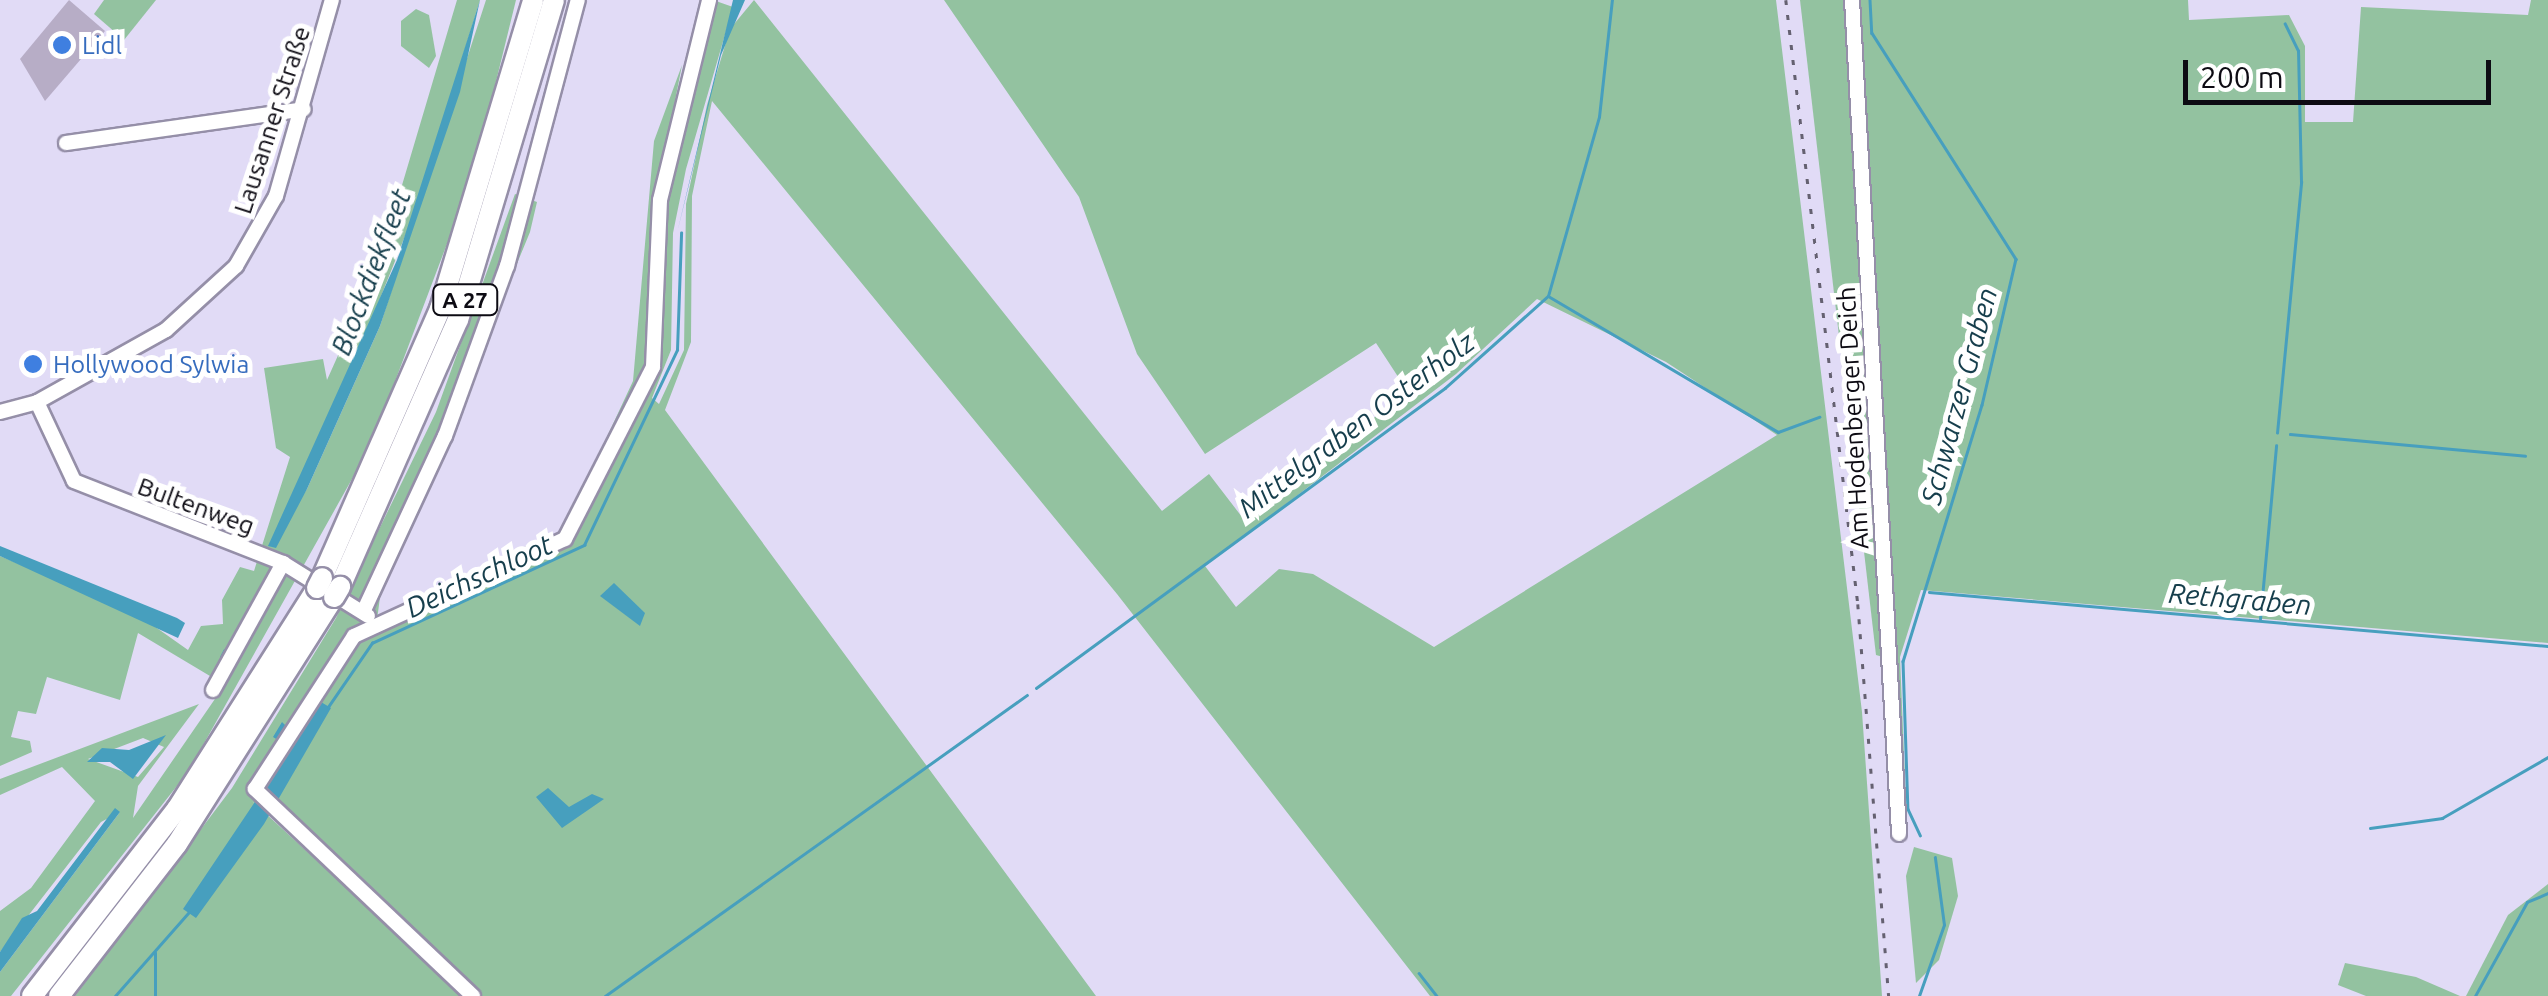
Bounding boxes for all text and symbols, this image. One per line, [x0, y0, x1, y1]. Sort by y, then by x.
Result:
street label: Lausanner Straße [228, 23, 316, 217]
place label: Lidl [82, 30, 122, 60]
marker: Lidl [51, 34, 73, 56]
scale bar [2188, 40, 2496, 102]
text: 200 m [2200, 60, 2284, 94]
water label: Blockdiekfleet [324, 184, 418, 360]
road number: A 27 [430, 283, 500, 317]
water label: Schwarzer Graben [1914, 284, 2004, 508]
street label: Am Hodenberger Deich [1831, 286, 1875, 550]
water label: Mittelgraben Osterholz [1231, 325, 1481, 525]
place label: Hollywood Sylwia [53, 349, 249, 379]
marker: Hollywood Sylwia [22, 353, 44, 375]
street label: Bultenweg [134, 471, 258, 541]
water label: Deichschloot [400, 527, 558, 625]
water label: Rethgraben [2167, 576, 2313, 622]

